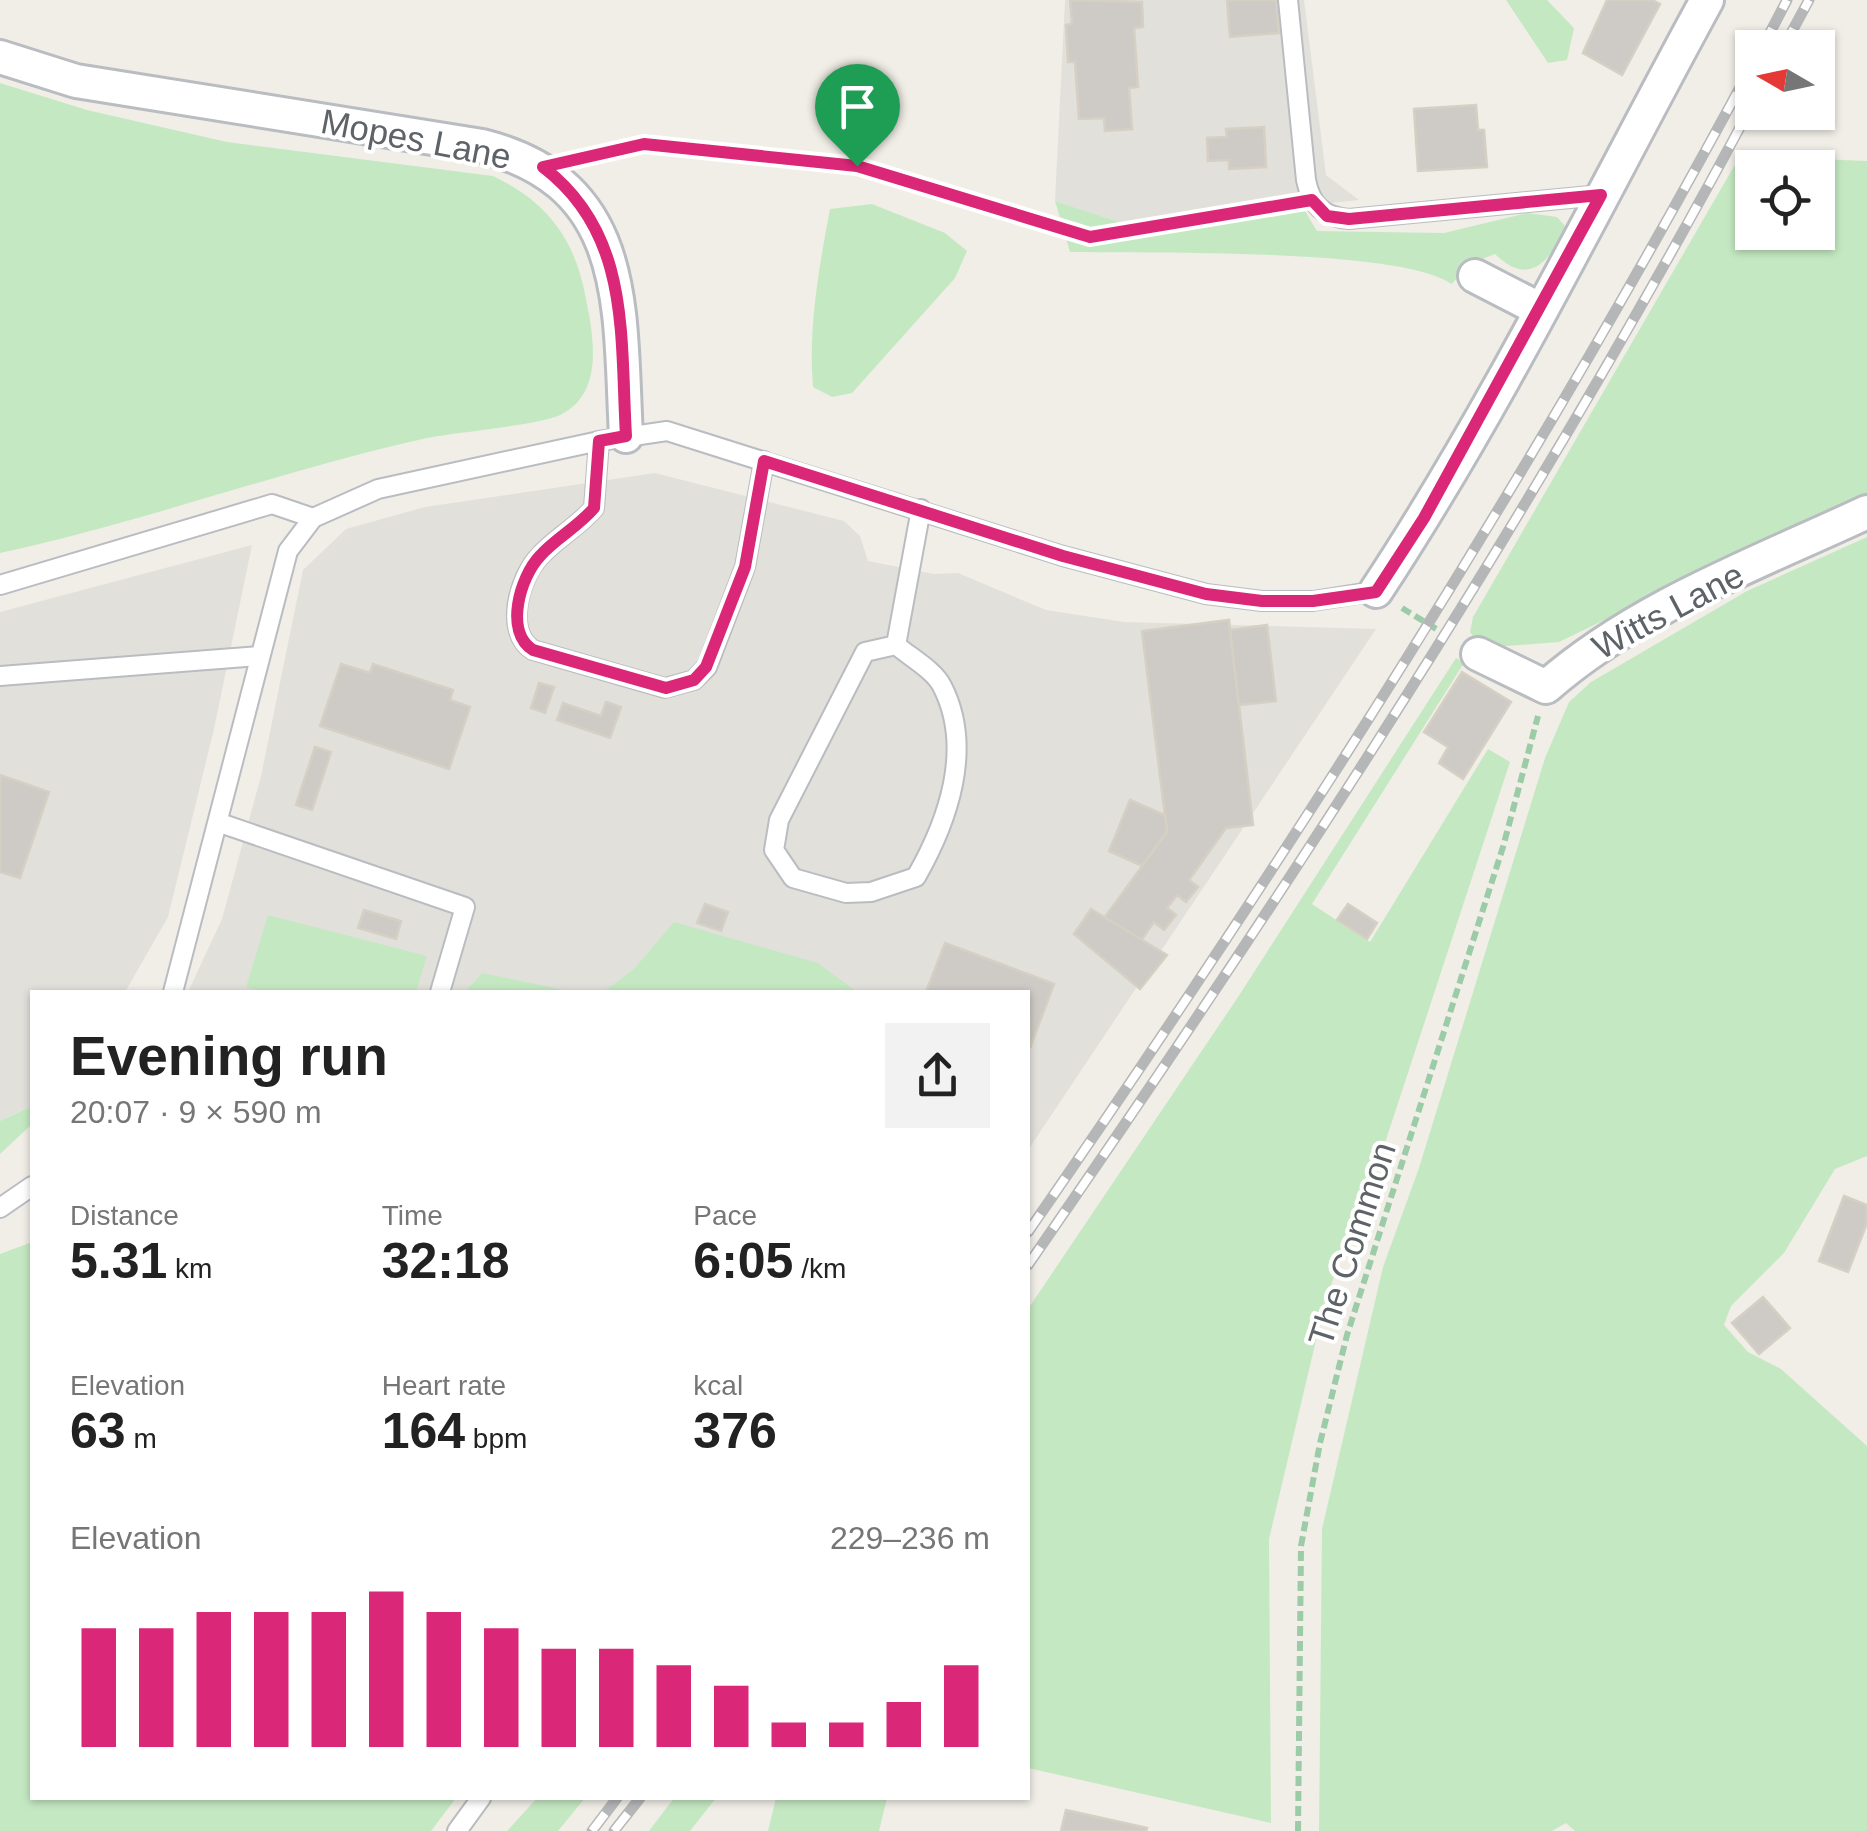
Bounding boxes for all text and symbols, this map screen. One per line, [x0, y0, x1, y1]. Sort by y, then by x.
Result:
north arrow [1735, 30, 1835, 130]
map controls [1735, 30, 1835, 250]
pin [815, 64, 900, 167]
icon: arrive [830, 79, 885, 134]
street label: Mopes Lane [318, 101, 514, 176]
button: locate [1735, 150, 1835, 250]
street label: Witts Lane [1586, 555, 1750, 667]
button: share [885, 1023, 990, 1128]
text: Evening run [70, 1025, 388, 1087]
text: 20:07 · 9 × 590 m [70, 1094, 322, 1130]
street label: The Common [1300, 1137, 1403, 1351]
text: Distance [70, 1200, 179, 1231]
text: Time [382, 1200, 443, 1231]
text: Pace [693, 1200, 757, 1231]
text: 5.31 [70, 1233, 167, 1289]
text: 32:18 [382, 1233, 510, 1289]
text: 6:05 [693, 1233, 793, 1289]
text: km [167, 1253, 212, 1284]
text: /km [793, 1253, 846, 1284]
text: Elevation [70, 1370, 185, 1401]
text: Heart rate [382, 1370, 506, 1401]
text: kcal [693, 1370, 743, 1401]
text: 63 [70, 1403, 126, 1459]
text: 164 [382, 1403, 465, 1459]
text: 376 [693, 1403, 777, 1459]
text: m [126, 1423, 157, 1454]
text: bpm [465, 1423, 527, 1454]
text: Elevation [70, 1520, 202, 1556]
text: 229–236 m [830, 1520, 990, 1556]

